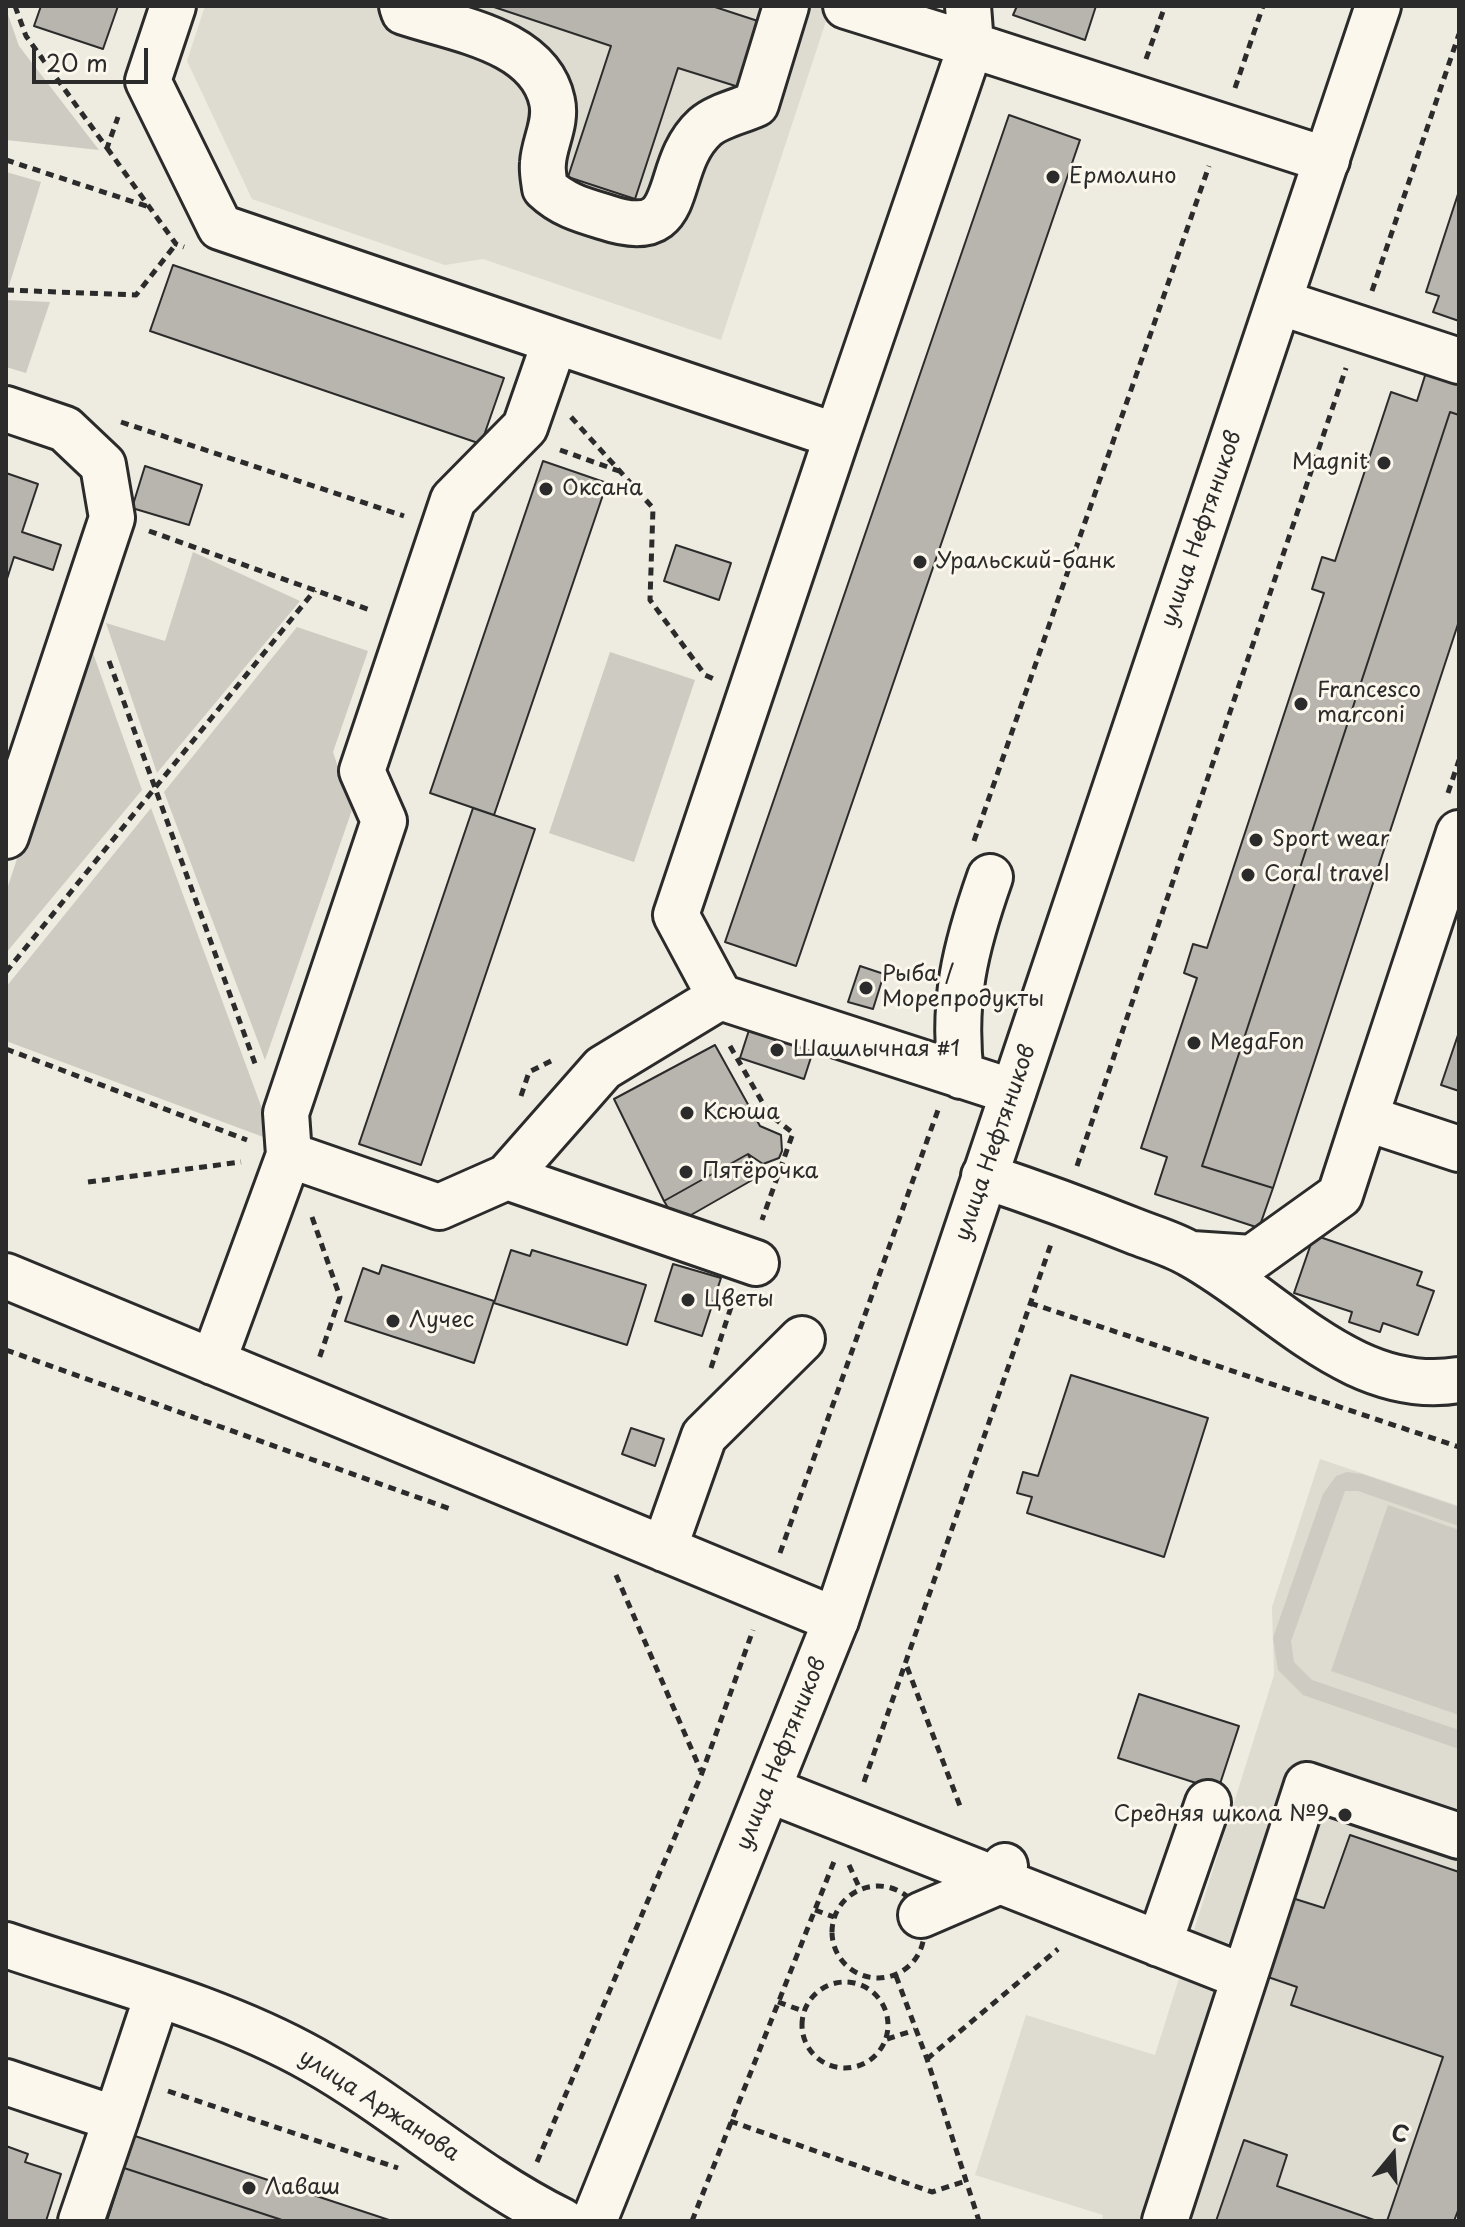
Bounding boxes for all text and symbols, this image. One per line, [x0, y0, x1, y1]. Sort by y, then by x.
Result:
scale bar [36, 32, 152, 82]
text: 20 m [46, 44, 108, 80]
place label: Ермолино [1069, 164, 1177, 190]
marker: Ермолино [1044, 168, 1062, 186]
street label: улица Нефтяников [1156, 428, 1248, 630]
place label: Magnit [1292, 450, 1368, 476]
marker: Magnit [1375, 454, 1393, 472]
place label: Оксана [562, 476, 643, 502]
marker: Оксана [537, 480, 555, 498]
place label: Уральский-банк [936, 549, 1115, 575]
marker: Уральский-банк [911, 553, 929, 571]
place label: Francesco marconi [1317, 678, 1421, 730]
marker: Francesco marconi [1292, 695, 1310, 713]
place label: Sport wear [1272, 827, 1389, 853]
marker: Sport wear [1247, 831, 1265, 849]
place label: Coral travel [1264, 862, 1390, 888]
marker: Coral travel [1239, 866, 1257, 884]
place label: Рыба / Морепродукты [882, 962, 1044, 1014]
marker: Рыба / Морепродукты [857, 979, 875, 997]
place label: MegaFon [1210, 1030, 1304, 1056]
marker: MegaFon [1185, 1034, 1203, 1052]
place label: Шашлычная #1 [793, 1037, 960, 1063]
marker: Шашлычная #1 [768, 1041, 786, 1059]
street label: улица Нефтяников [950, 1042, 1042, 1244]
place label: Ксюша [703, 1100, 780, 1126]
marker: Ксюша [678, 1104, 696, 1122]
place label: Пятёрочка [702, 1159, 818, 1185]
marker: Пятёрочка [677, 1163, 695, 1181]
place label: Цветы [704, 1287, 774, 1313]
marker: Цветы [679, 1291, 697, 1309]
place label: Лучес [409, 1308, 474, 1334]
marker: Лучес [384, 1312, 402, 1330]
street label: улица Нефтяников [731, 1654, 833, 1854]
place label: Средняя школа №9 [1114, 1802, 1329, 1828]
marker: Средняя школа №9 [1336, 1806, 1354, 1824]
street label: улица Аржанова [294, 2044, 464, 2168]
text: С [1388, 2113, 1414, 2150]
north arrow [1353, 2115, 1433, 2195]
place label: Лаваш [265, 2175, 340, 2201]
marker: Лаваш [240, 2179, 258, 2197]

